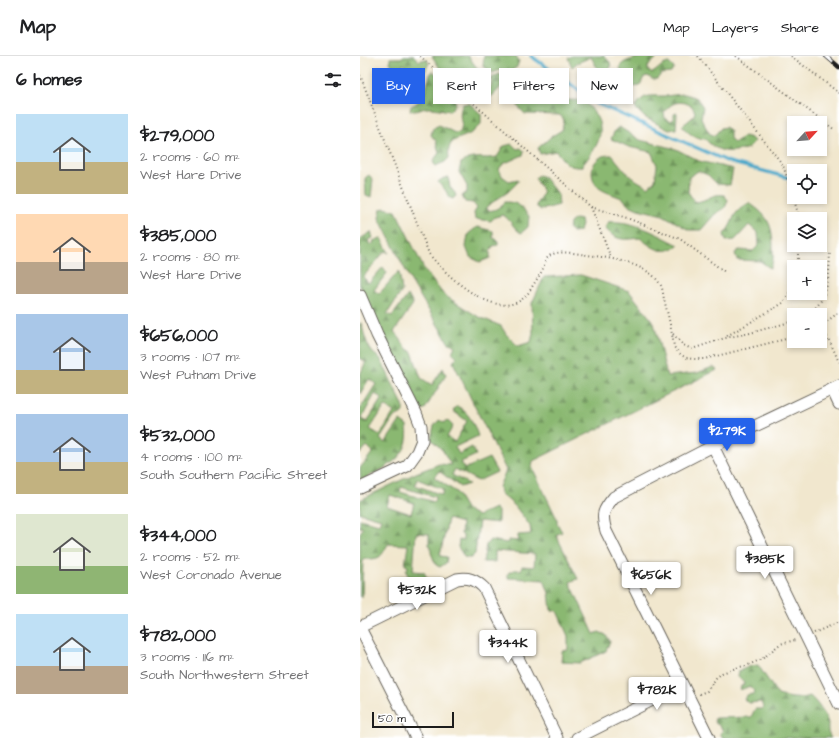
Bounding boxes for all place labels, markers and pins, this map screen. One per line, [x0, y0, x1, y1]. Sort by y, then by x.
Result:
pin: $279K [699, 418, 755, 452]
pin: $385K [737, 546, 793, 580]
pin: $656K [623, 562, 679, 596]
pin: $532K [389, 577, 445, 611]
pin: $344K [480, 630, 536, 664]
pin: $782K [629, 677, 685, 711]

